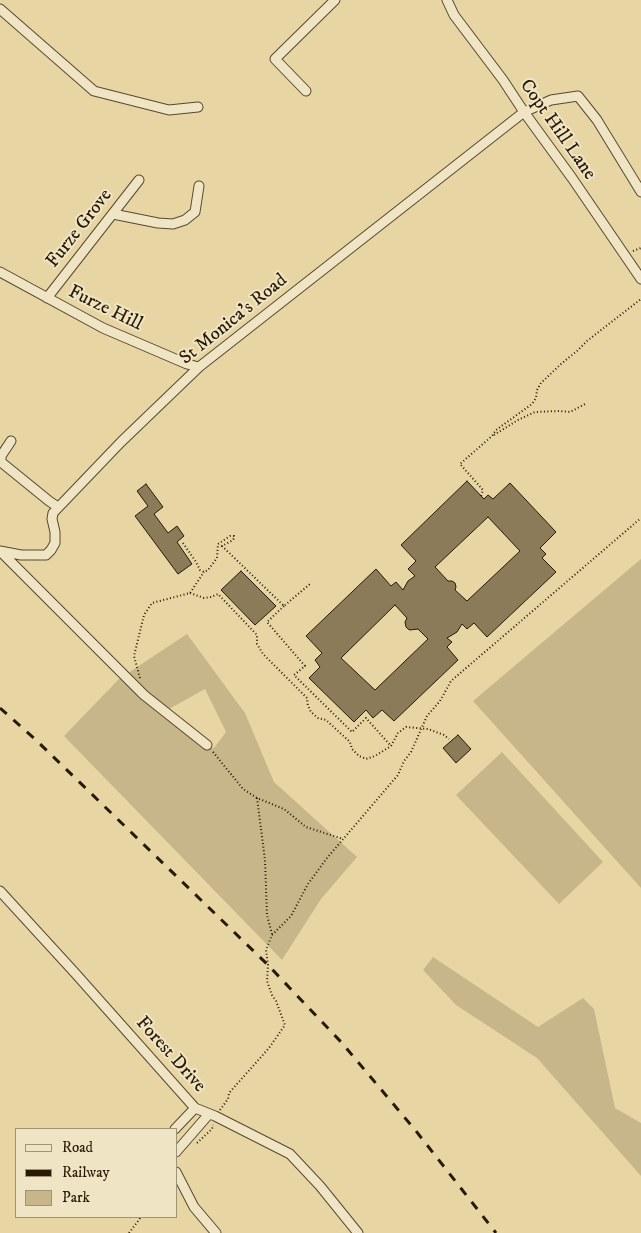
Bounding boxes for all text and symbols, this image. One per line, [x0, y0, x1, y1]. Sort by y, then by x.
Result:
street label: Copt Hill Lane [514, 75, 600, 185]
street label: Furze Grove [42, 185, 118, 273]
street label: St Monica's Road [176, 270, 292, 370]
street label: Furze Hill [64, 281, 146, 337]
street label: Forest Drive [130, 1012, 210, 1098]
legend [15, 1128, 178, 1218]
text: Road [62, 1138, 93, 1157]
text: Railway [62, 1163, 110, 1182]
text: Park [62, 1188, 90, 1207]

